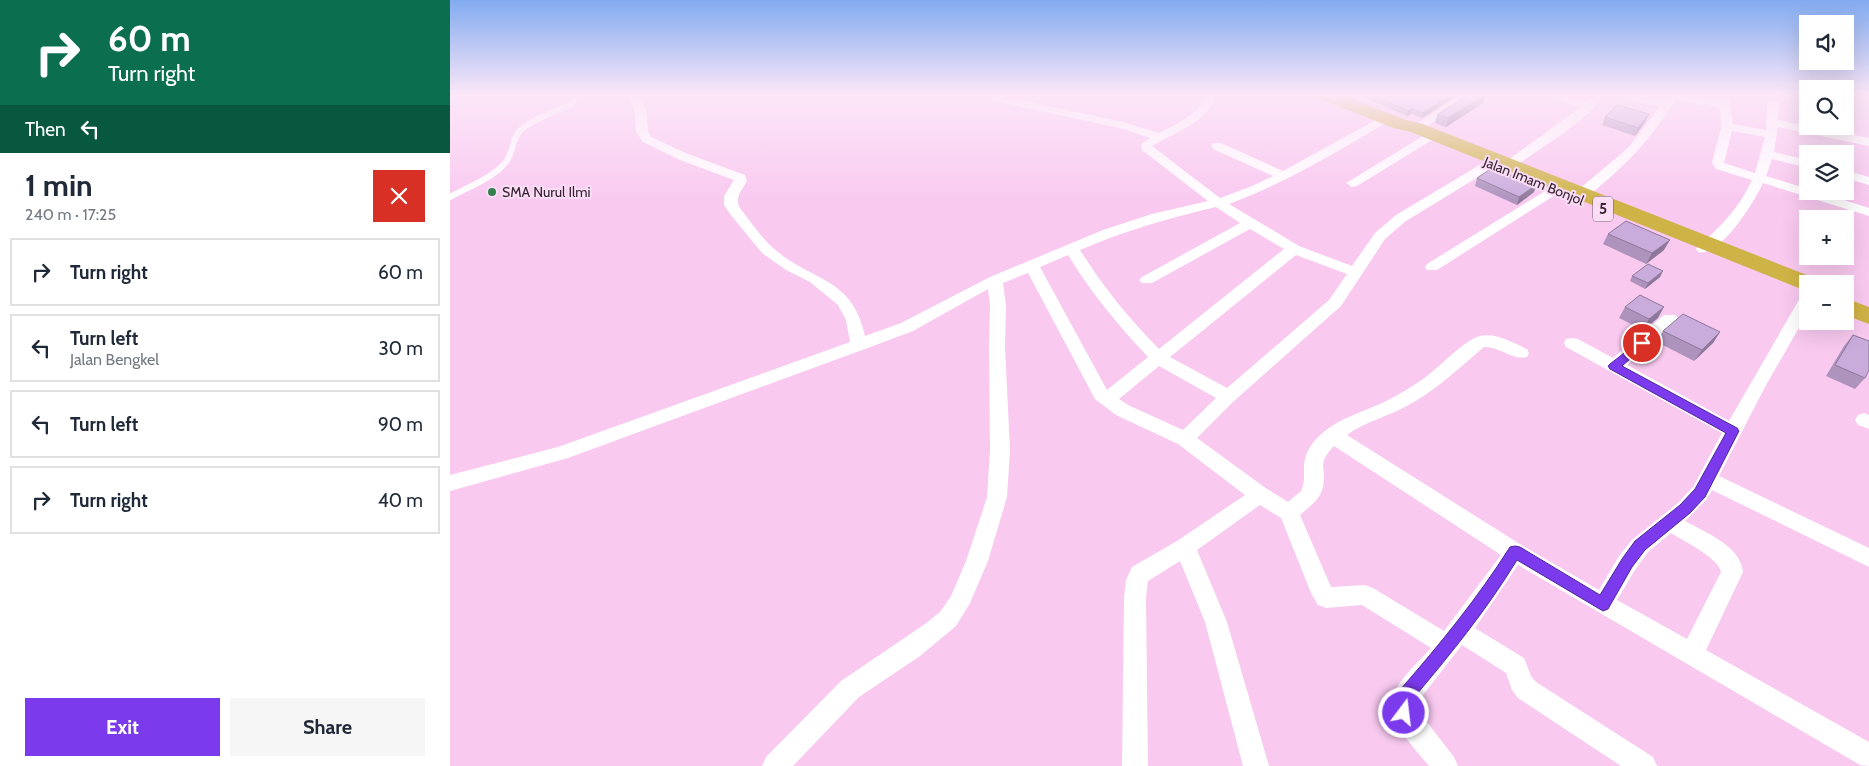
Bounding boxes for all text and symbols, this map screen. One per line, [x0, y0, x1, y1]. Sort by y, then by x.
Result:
map controls [1799, 15, 1854, 330]
button: sound [1799, 15, 1854, 70]
text: 60 m [108, 17, 191, 60]
icon: right [25, 20, 90, 85]
text: Turn right [108, 60, 195, 87]
button: search [1799, 80, 1854, 135]
icon: left [76, 115, 104, 143]
text: Then [25, 118, 66, 141]
button: layers [1799, 145, 1854, 200]
street label: Jalan Imam Bonjol [1480, 152, 1588, 210]
text: 1 min [25, 167, 93, 204]
button: close [373, 170, 425, 222]
place label: SMA Nurul Ilmi [502, 183, 591, 201]
marker: SMA Nurul Ilmi [486, 186, 498, 198]
road number: 5 [1593, 196, 1613, 222]
text: 240 m · 17:25 [25, 205, 116, 224]
button: + [1799, 210, 1854, 265]
icon: right [27, 258, 55, 286]
text: Turn right [70, 261, 148, 284]
text: 60 m [378, 261, 423, 284]
button: − [1799, 275, 1854, 330]
pin [1621, 322, 1663, 364]
text: Turn left [70, 327, 138, 350]
icon: arrive [1628, 329, 1656, 357]
icon: left [27, 334, 55, 362]
text: 30 m [379, 337, 423, 360]
text: Jalan Bengkel [70, 350, 159, 369]
icon: left [27, 410, 55, 438]
text: Turn left [70, 413, 138, 436]
text: 90 m [378, 413, 423, 436]
icon: right [27, 486, 55, 514]
text: Turn right [70, 489, 148, 512]
text: 40 m [378, 489, 423, 512]
position arrow [1377, 686, 1429, 738]
button: Exit [25, 698, 220, 756]
button: Share [230, 698, 425, 756]

